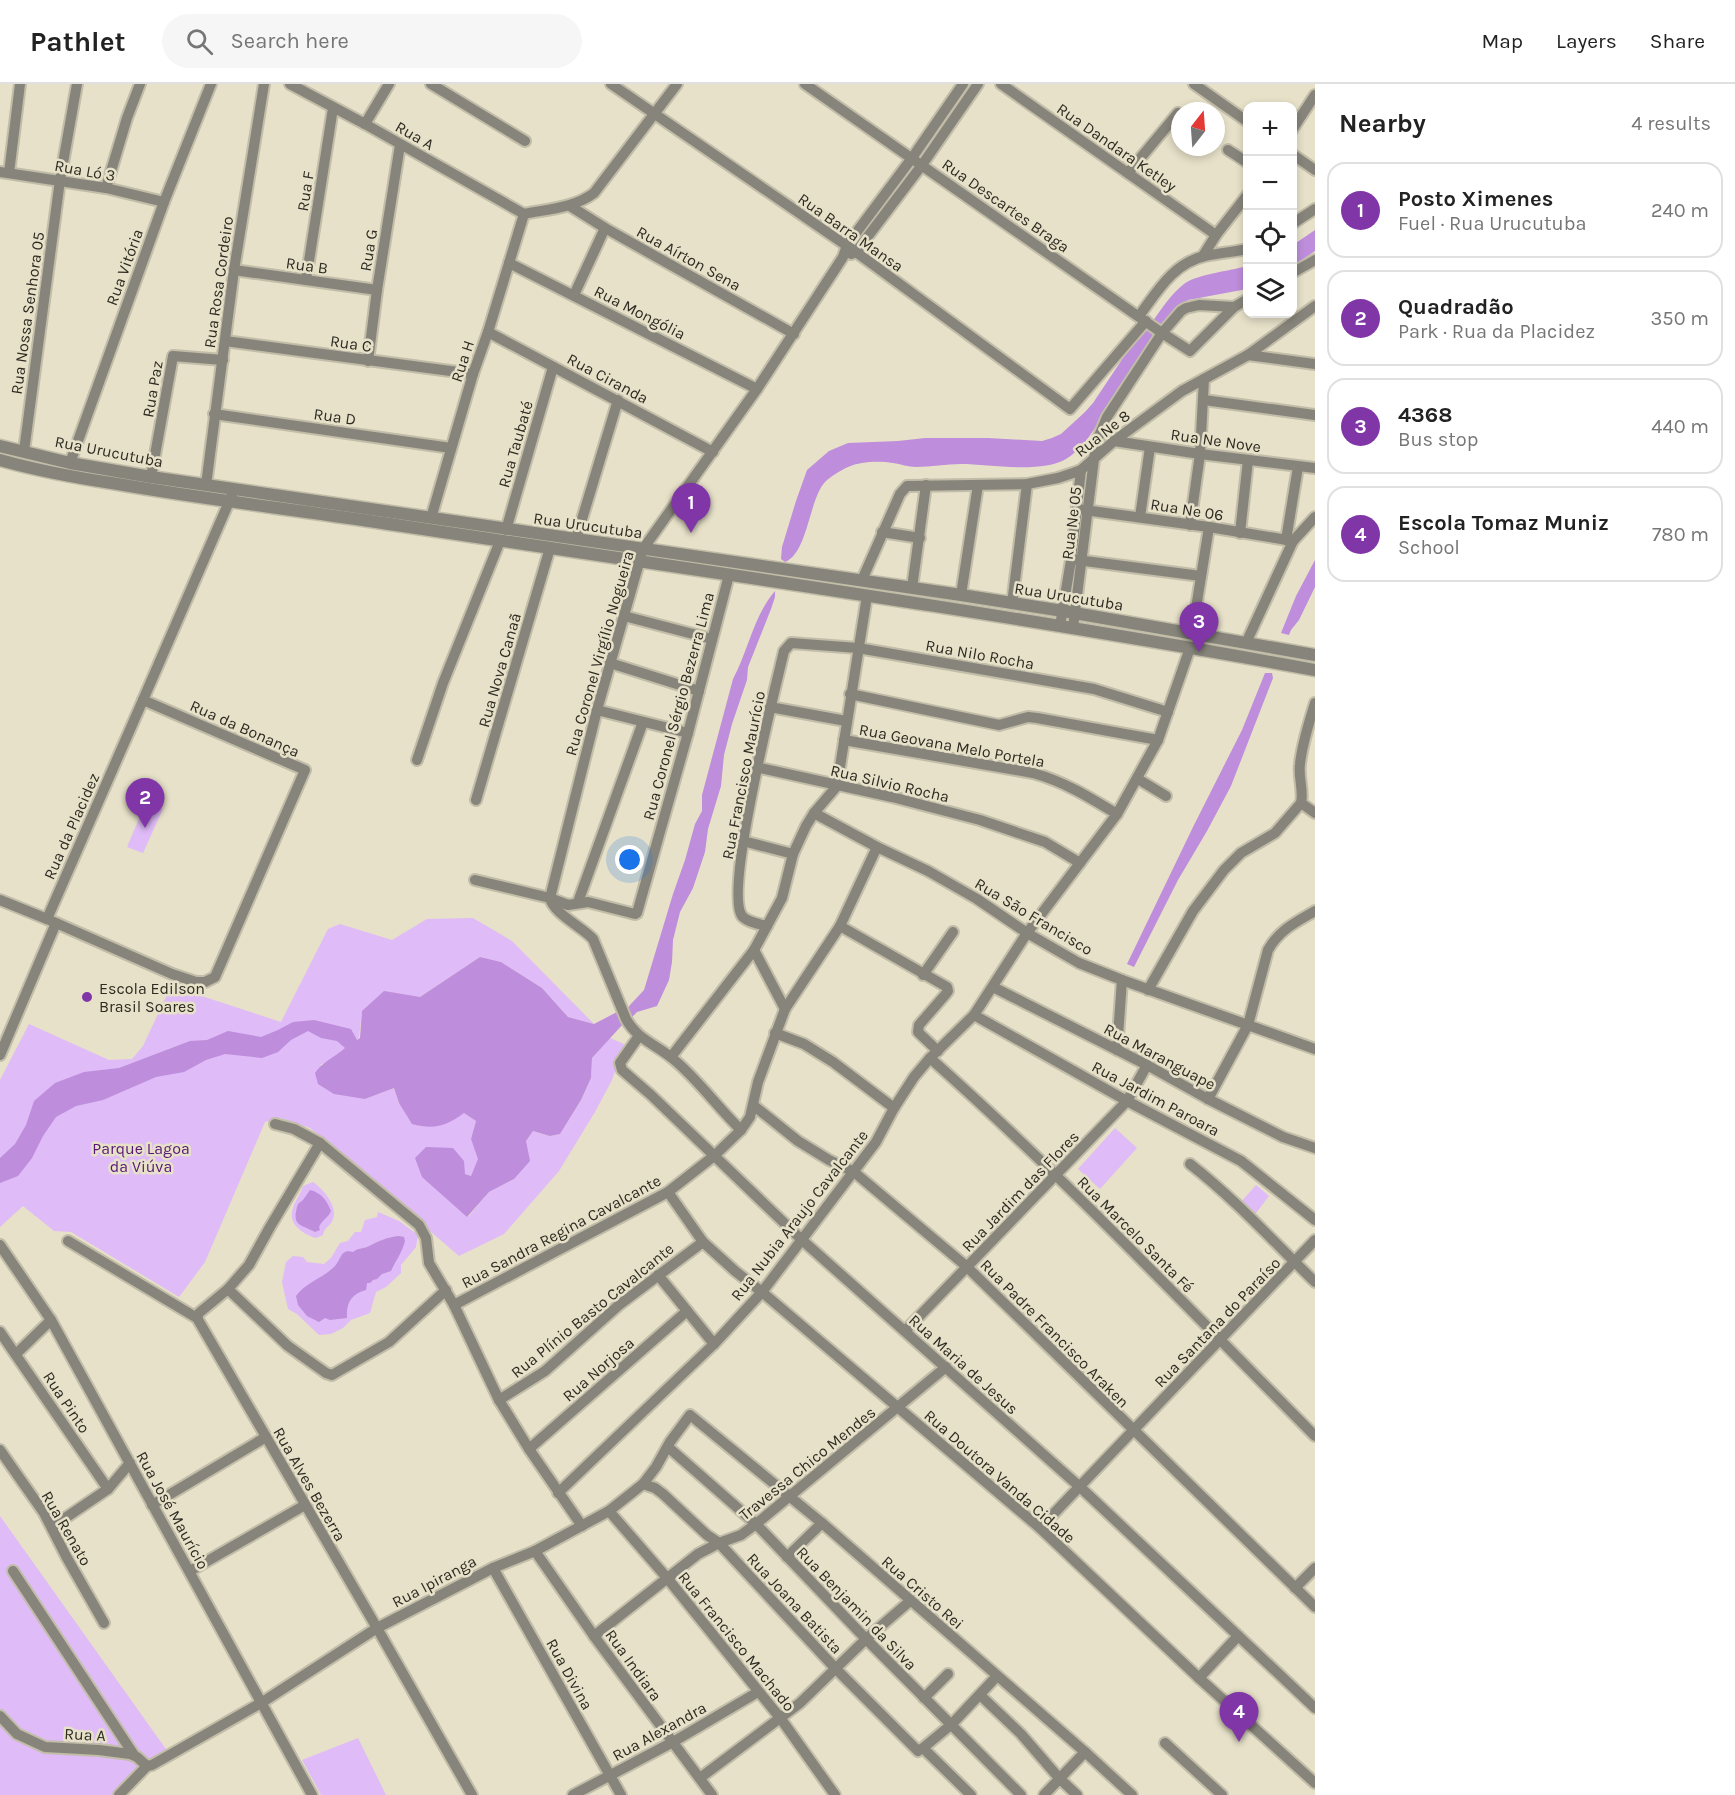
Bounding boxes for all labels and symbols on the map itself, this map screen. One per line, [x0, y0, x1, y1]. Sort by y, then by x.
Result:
street label: Rua Dandara Ketley [1053, 99, 1181, 196]
north arrow [1171, 102, 1225, 156]
street label: Rua A [392, 117, 437, 154]
street label: Rua Descartes Braga [938, 154, 1073, 256]
street label: Rua Ló 3 [53, 156, 117, 185]
street label: Rua F [293, 170, 318, 213]
street label: Rua Barra Mansa [794, 189, 907, 276]
street label: Rua Rosa Cordeiro [200, 215, 237, 349]
street label: Rua Aírton Sena [633, 222, 744, 295]
street label: Rua Vitória [102, 226, 147, 308]
street label: Rua G [356, 228, 381, 273]
street label: Rua Nossa Senhora 05 [7, 231, 48, 396]
street label: Rua B [285, 253, 329, 278]
street label: Rua Mongólia [591, 281, 689, 344]
street label: Rua C [329, 331, 373, 356]
street label: Rua H [447, 338, 478, 384]
street label: Rua Ciranda [564, 349, 652, 408]
street label: Rua Paz [138, 359, 167, 419]
street label: Rua Taubaté [494, 398, 537, 490]
street label: Rua D [312, 404, 357, 429]
street label: Rua Ne 8 [1071, 406, 1134, 461]
street label: Rua Ne Nove [1170, 425, 1262, 456]
street label: Rua Urucutuba [53, 432, 165, 471]
pin: 1 [672, 484, 710, 533]
street label: Rua Ne 05 [1058, 485, 1085, 561]
street label: Rua Ne 06 [1149, 494, 1225, 525]
street label: Rua Urucutuba [532, 508, 644, 543]
street label: Rua Coronel Virgílio Nogueira [561, 549, 638, 758]
street label: Rua Urucutuba [1013, 579, 1125, 614]
street label: Rua Coronel Sérgio Bezerra Lima [639, 590, 718, 822]
pin: 3 [1180, 602, 1218, 652]
street label: Rua Nova Canaã [474, 611, 525, 730]
street label: Rua Nilo Rocha [924, 636, 1036, 673]
street label: Rua Francisco Maurício [718, 689, 769, 861]
street label: Rua da Bonança [187, 696, 303, 761]
street label: Rua Geovana Melo Portela [858, 720, 1046, 771]
street label: Rua Silvio Rocha [828, 761, 951, 806]
street label: Rua da Placidez [39, 770, 103, 882]
pin: 2 [126, 778, 164, 828]
your location [615, 845, 644, 874]
street label: Rua São Francisco [971, 874, 1096, 959]
place label: Escola Edilson Brasil Soares [99, 979, 205, 1016]
marker: Escola Edilson Brasil Soares [80, 990, 94, 1004]
street label: Rua Maranguape [1101, 1019, 1219, 1094]
street label: Rua Jardim Paroara [1089, 1057, 1223, 1140]
street label: Rua Nubia Araujo Cavalcante [727, 1126, 872, 1304]
street label: Rua Jardim das Flores [958, 1127, 1083, 1256]
park label: Parque Lagoa da Viúva [92, 1139, 190, 1176]
street label: Rua Sandra Regina Cavalcante [458, 1171, 664, 1292]
street label: Rua Marcelo Santa Fé [1074, 1172, 1198, 1296]
street label: Rua Plínio Basto Cavalcante [507, 1239, 677, 1382]
street label: Rua Santana do Paraíso [1150, 1253, 1284, 1391]
street label: Rua Padre Francisco Araken [976, 1255, 1133, 1412]
street label: Rua Maria de Jesus [905, 1310, 1022, 1418]
street label: Rua Norjosa [559, 1333, 638, 1406]
street label: Rua Pinto [39, 1368, 94, 1437]
street label: Travessa Chico Mendes [735, 1403, 879, 1524]
street label: Rua Doutora Vanda Cidade [920, 1406, 1079, 1547]
street label: Rua Alves Bezerra [269, 1424, 350, 1545]
street label: Rua José Maurício [132, 1448, 213, 1573]
street label: Rua Renato [38, 1487, 96, 1569]
street label: Rua Benjamin da Silva [793, 1542, 921, 1674]
street label: Rua Joana Batista [743, 1549, 846, 1658]
street label: Rua Ipiranga [389, 1551, 480, 1612]
street label: Rua Cristo Rei [878, 1552, 967, 1633]
street label: Rua Francisco Machado [674, 1568, 799, 1715]
street label: Rua Indiara [601, 1626, 666, 1705]
street label: Rua Divina [542, 1635, 597, 1713]
pin: 4 [1220, 1692, 1258, 1742]
street label: Rua Alexandra [609, 1698, 710, 1765]
street label: Rua A [64, 1724, 106, 1745]

